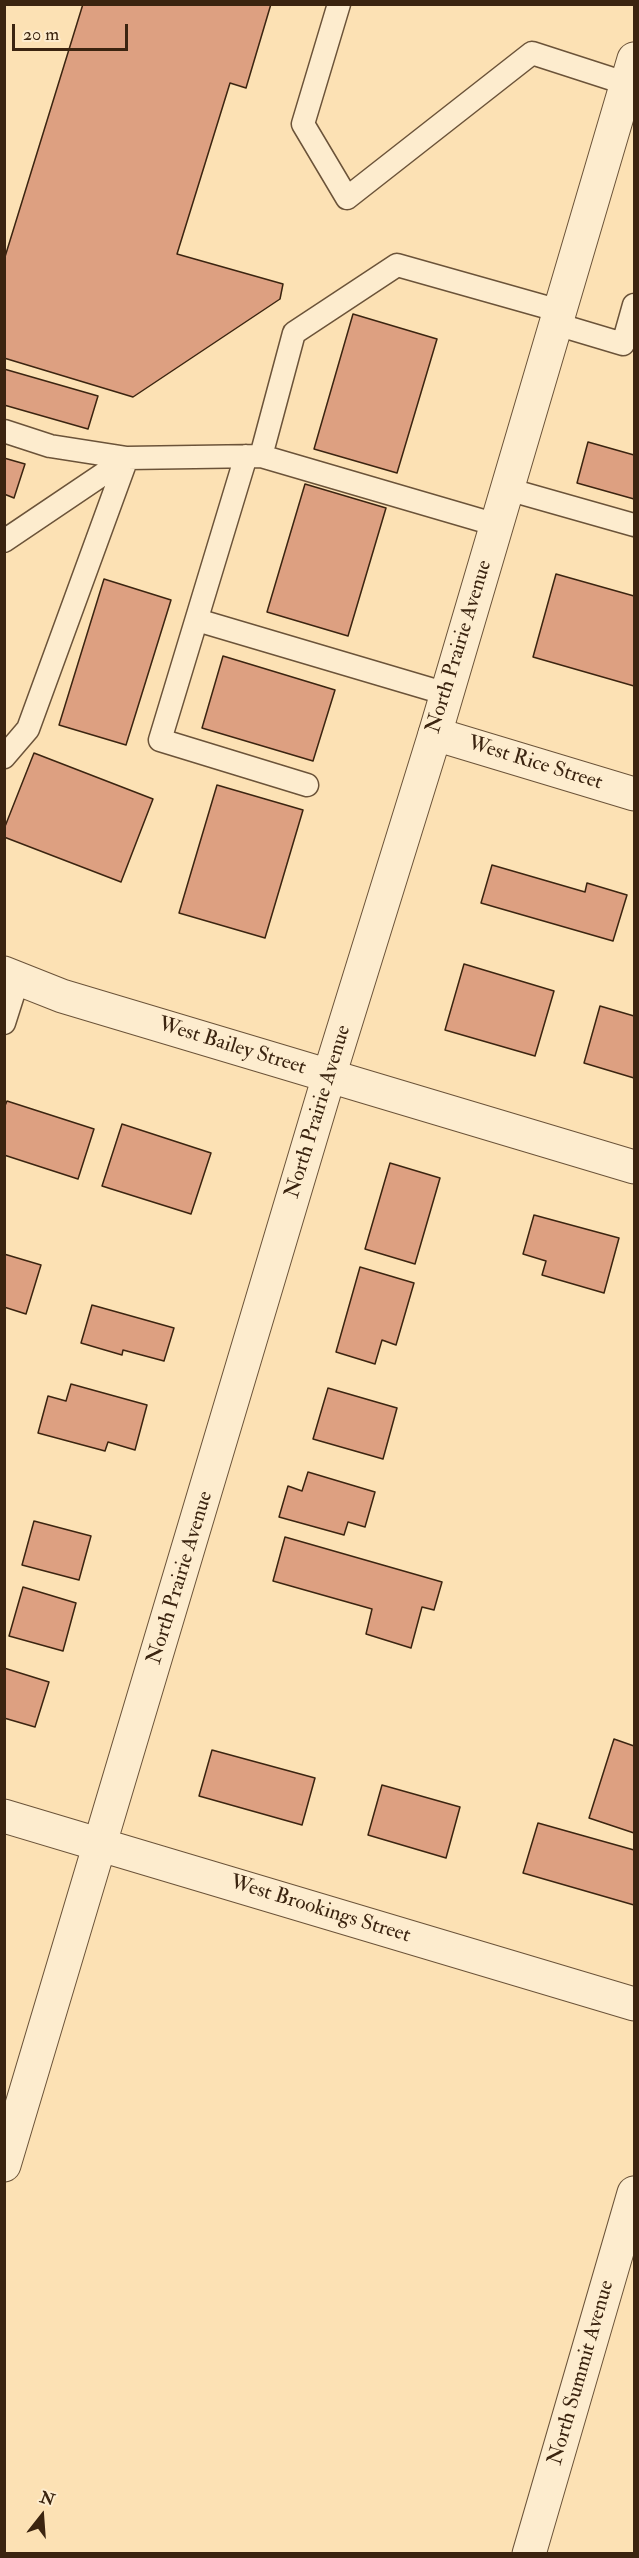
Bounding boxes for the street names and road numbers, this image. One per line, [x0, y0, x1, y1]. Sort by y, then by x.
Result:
street label: North Prairie Avenue [422, 557, 498, 737]
street label: West Rice Street [465, 732, 605, 796]
street label: West Bailey Street [155, 1013, 309, 1081]
street label: North Prairie Avenue [281, 1022, 357, 1202]
street label: North Prairie Avenue [143, 1488, 219, 1668]
street label: West Brookings Street [227, 1871, 413, 1949]
street label: North Summit Avenue [544, 2278, 620, 2468]

